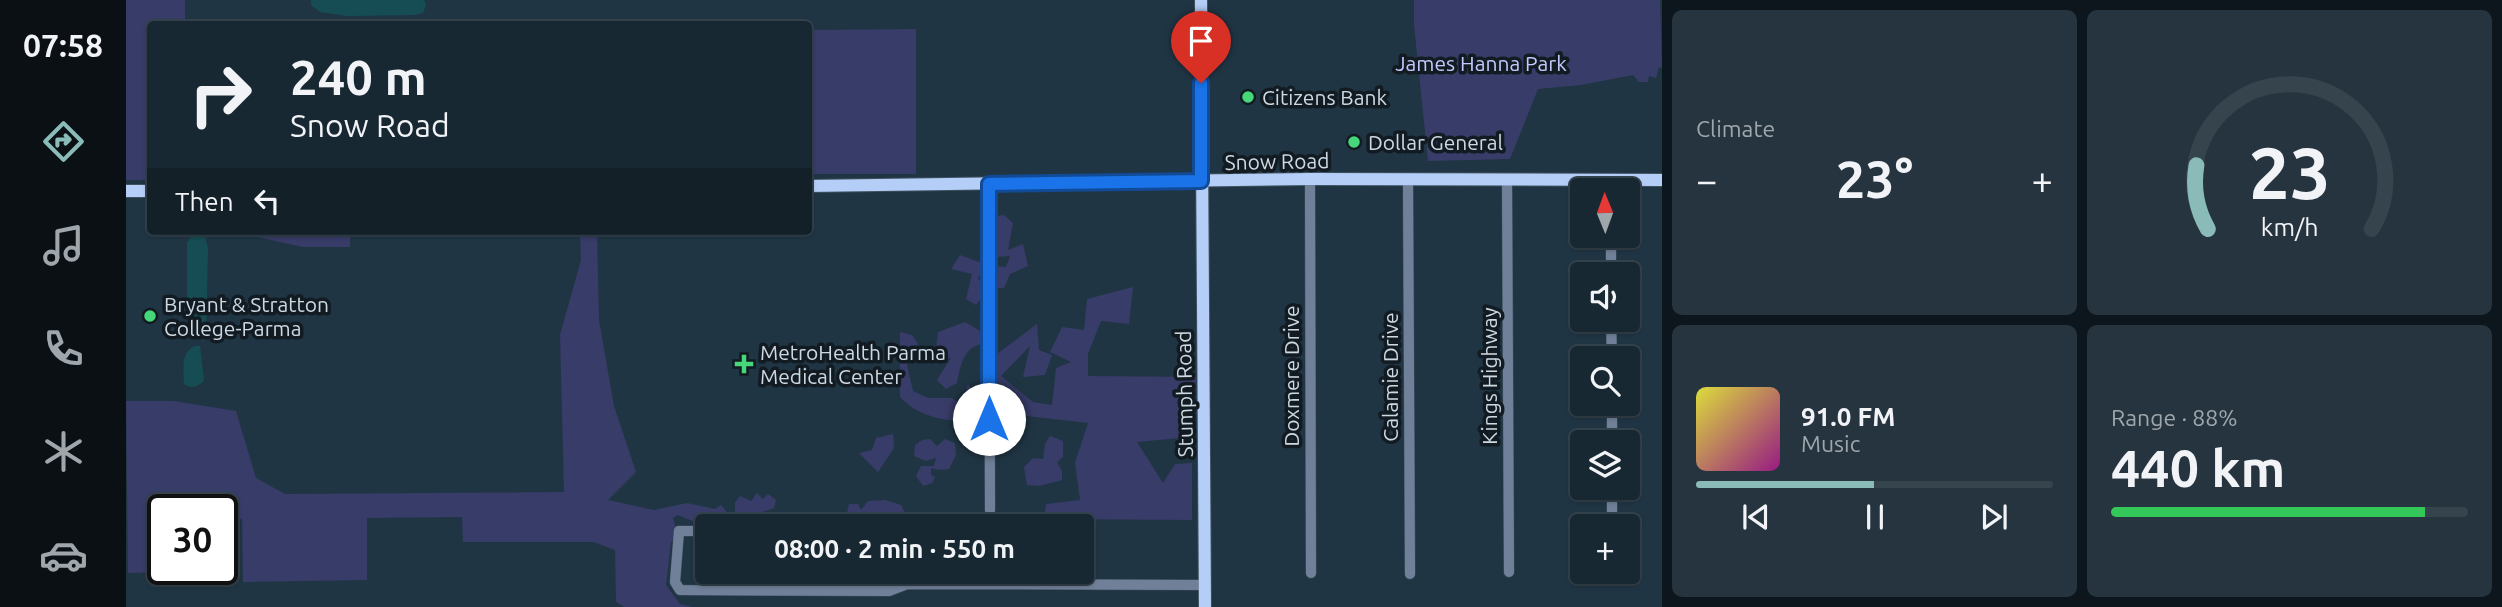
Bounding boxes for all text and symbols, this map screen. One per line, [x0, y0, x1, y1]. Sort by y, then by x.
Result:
pin [1171, 11, 1231, 83]
icon: arrive [1182, 22, 1220, 60]
text: 07:58 [23, 27, 103, 63]
icon: right [175, 49, 266, 140]
text: 240 m [290, 49, 427, 104]
park label: James Hanna Park [1395, 51, 1567, 75]
place label: Citizens Bank [1262, 85, 1387, 109]
marker: Citizens Bank [1240, 89, 1256, 105]
text: Snow Road [290, 107, 450, 143]
text: Climate [1696, 116, 1775, 141]
icon: directions [39, 117, 88, 166]
place label: Dollar General [1368, 130, 1503, 154]
text: 23 [2248, 131, 2331, 213]
marker: Dollar General [1346, 134, 1362, 150]
street label: Snow Road [1224, 148, 1330, 174]
text: 23° [1836, 150, 1913, 208]
text: − [1696, 159, 1717, 201]
text: + [2032, 159, 2053, 201]
north arrow [1570, 178, 1640, 248]
map controls [1570, 178, 1640, 584]
icon: left [248, 182, 286, 220]
text: Then [175, 187, 234, 216]
text: km/h [2261, 212, 2318, 240]
icon: music [39, 221, 88, 270]
button: sound [1570, 262, 1640, 332]
place label: Bryant & Stratton College-Parma [164, 292, 329, 340]
street label: Doxmere Drive [1279, 305, 1303, 447]
street label: Kings Highway [1477, 307, 1501, 445]
marker: Bryant & Stratton College-Parma [142, 308, 158, 324]
street label: Calamie Drive [1378, 312, 1402, 442]
icon: phone [39, 324, 88, 373]
street label: Stumph Road [1171, 330, 1197, 458]
place label: MetroHealth Parma Medical Center [760, 340, 946, 388]
button: search [1570, 346, 1640, 416]
marker: MetroHealth Parma Medical Center [734, 354, 754, 374]
position arrow [952, 382, 1026, 456]
text: 91.0 FM [1801, 402, 1895, 431]
text: Range · 88% [2111, 405, 2238, 430]
icon: climate [39, 427, 88, 476]
button: layers [1570, 430, 1640, 500]
text: Music [1801, 431, 1860, 456]
text: 440 km [2111, 439, 2285, 497]
speed limit sign: 30 [147, 494, 238, 585]
icon: previous [1737, 498, 1775, 536]
icon: pause [1856, 498, 1894, 536]
icon: next [1975, 498, 2013, 536]
button: + [1570, 514, 1640, 584]
icon: car [39, 531, 88, 580]
text: 08:00 · 2 min · 550 m [774, 534, 1015, 563]

